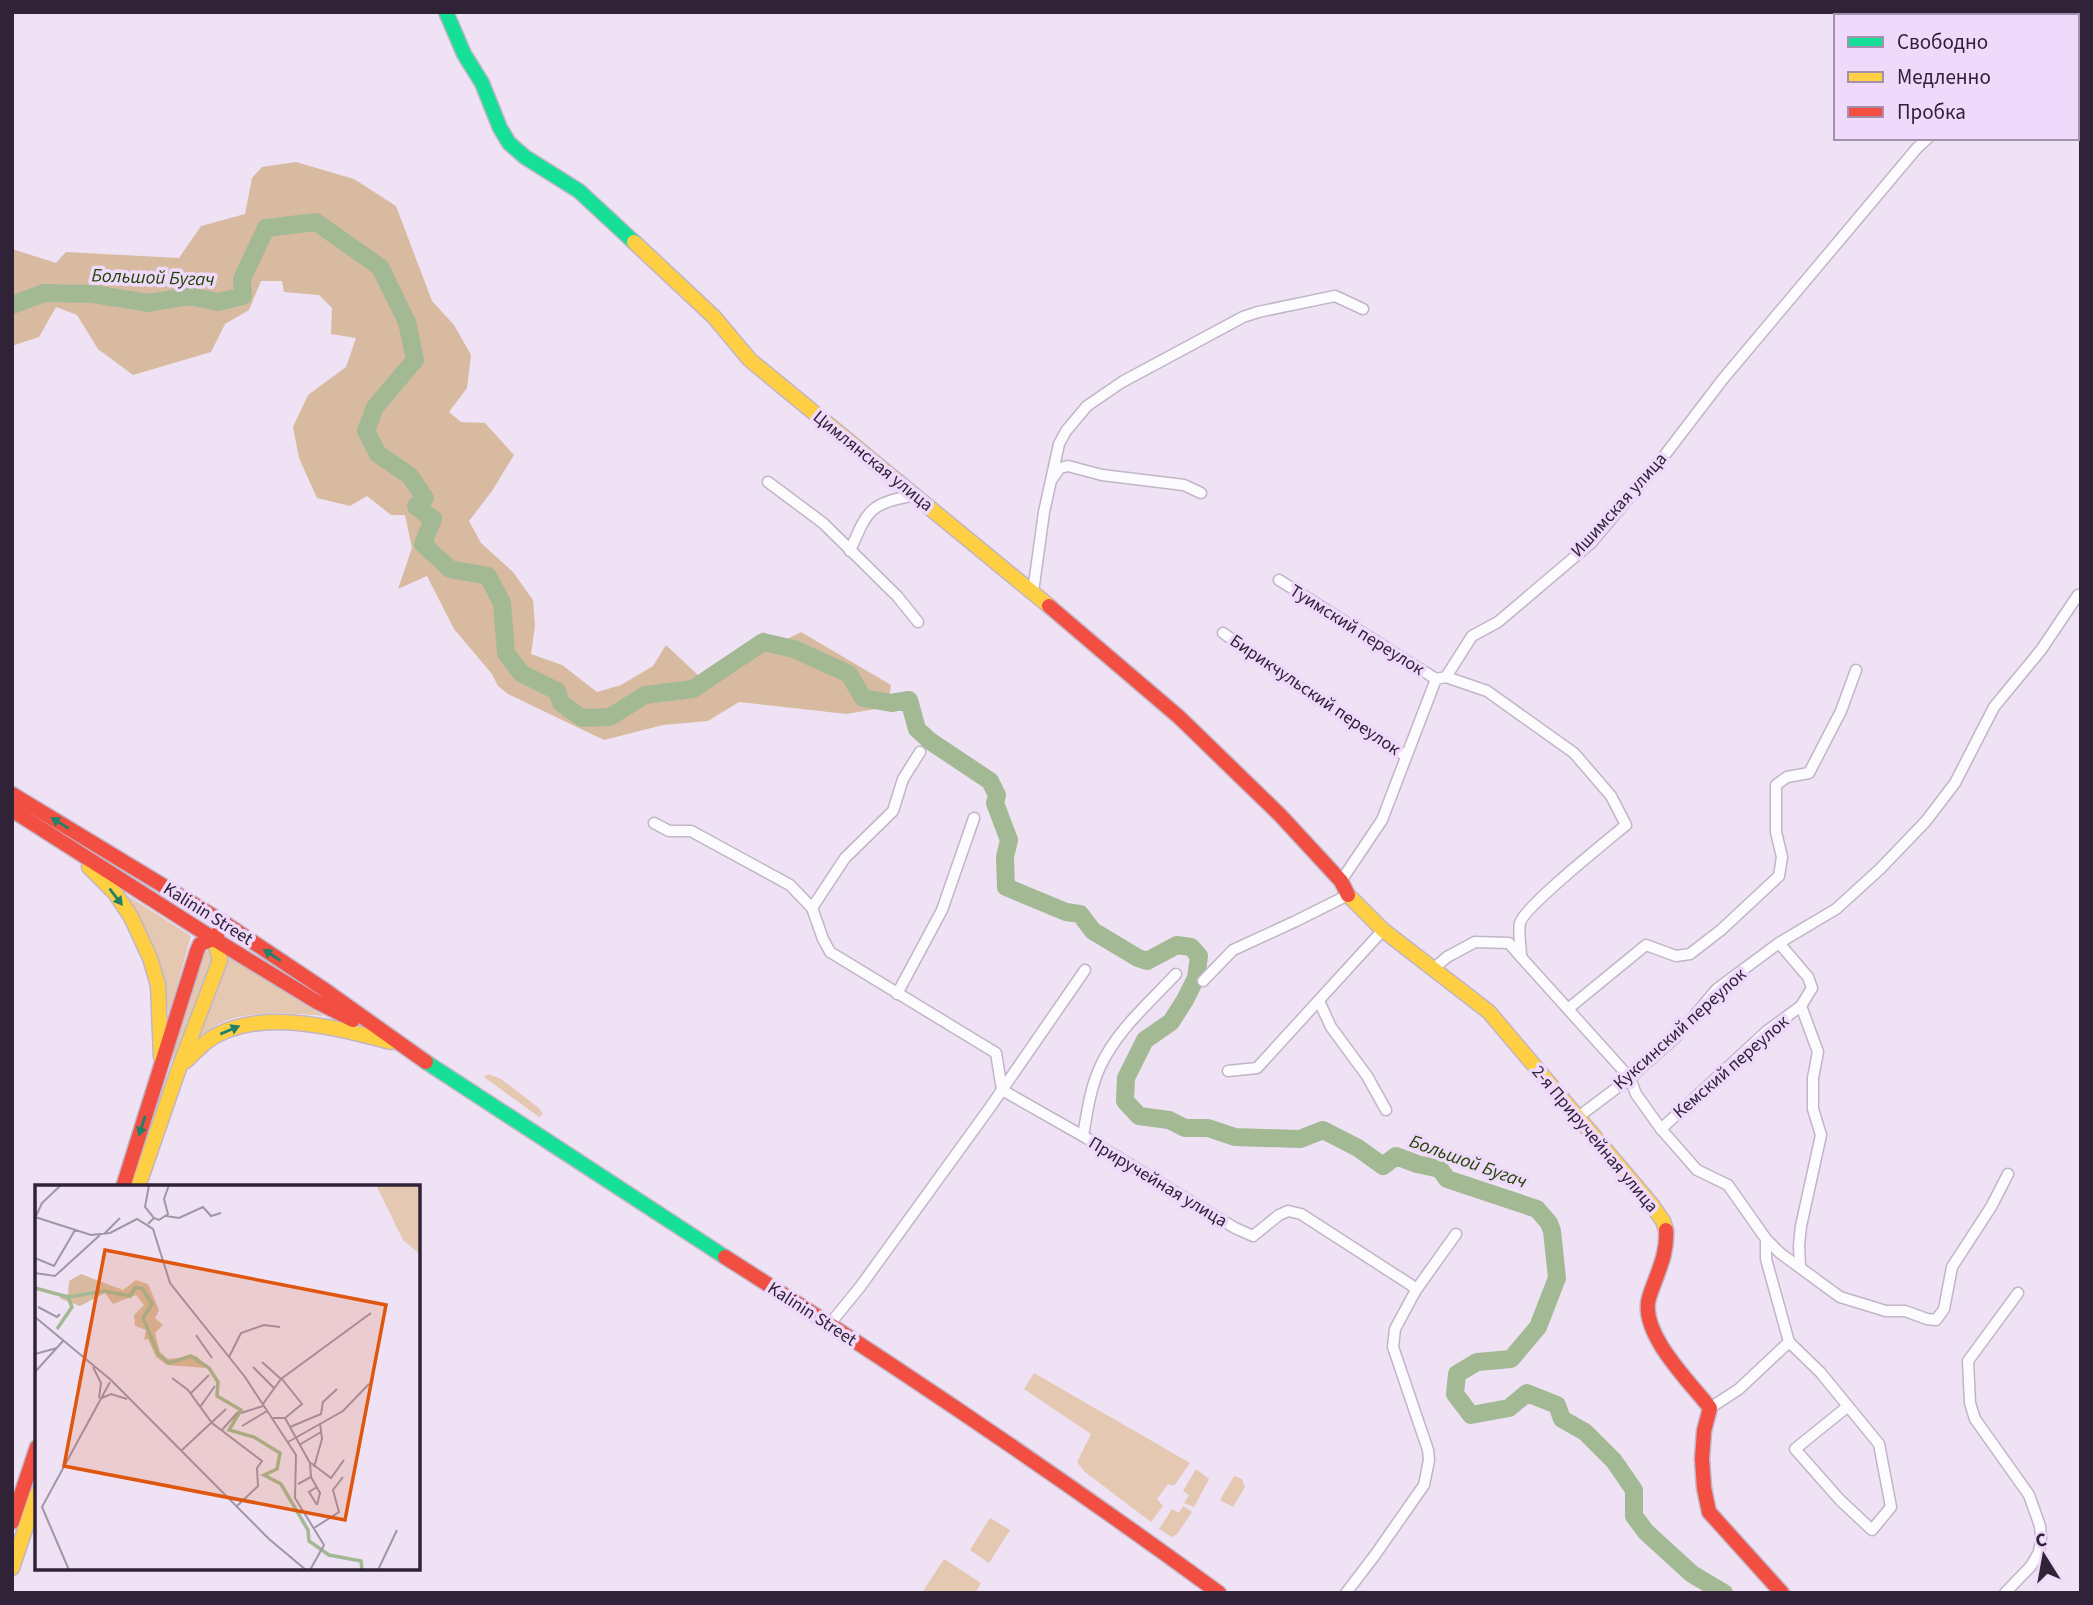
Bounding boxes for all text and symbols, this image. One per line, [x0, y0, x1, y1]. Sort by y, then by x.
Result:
legend [1834, 14, 2079, 140]
text: Свободно [1897, 27, 1988, 57]
text: Медленно [1897, 62, 1991, 92]
text: Пробка [1897, 97, 1966, 127]
water label: Большой Бугач [91, 262, 215, 294]
street label: Цимлянская улица [808, 405, 938, 517]
street label: Ишимская улица [1565, 447, 1673, 563]
street label: Туимский переулок [1285, 578, 1429, 682]
street label: Бирикчульский переулок [1225, 629, 1405, 762]
one-way arrow [51, 816, 70, 829]
street label: Kalinin Street [158, 877, 258, 951]
one-way arrow [109, 888, 123, 906]
one-way arrow [263, 948, 281, 962]
street label: Куксинский переулок [1608, 962, 1752, 1096]
street label: Кемский переулок [1668, 1010, 1794, 1124]
one-way arrow [220, 1025, 241, 1036]
street label: 2-я Приручейная улица [1526, 1060, 1664, 1218]
one-way arrow [137, 1116, 147, 1137]
water label: Большой Бугач [1406, 1128, 1530, 1196]
street label: Приручейная улица [1084, 1131, 1232, 1233]
inset map [35, 1185, 420, 1570]
street label: Kalinin Street [763, 1276, 861, 1352]
north arrow [2009, 1521, 2079, 1591]
text: С [2033, 1526, 2049, 1555]

